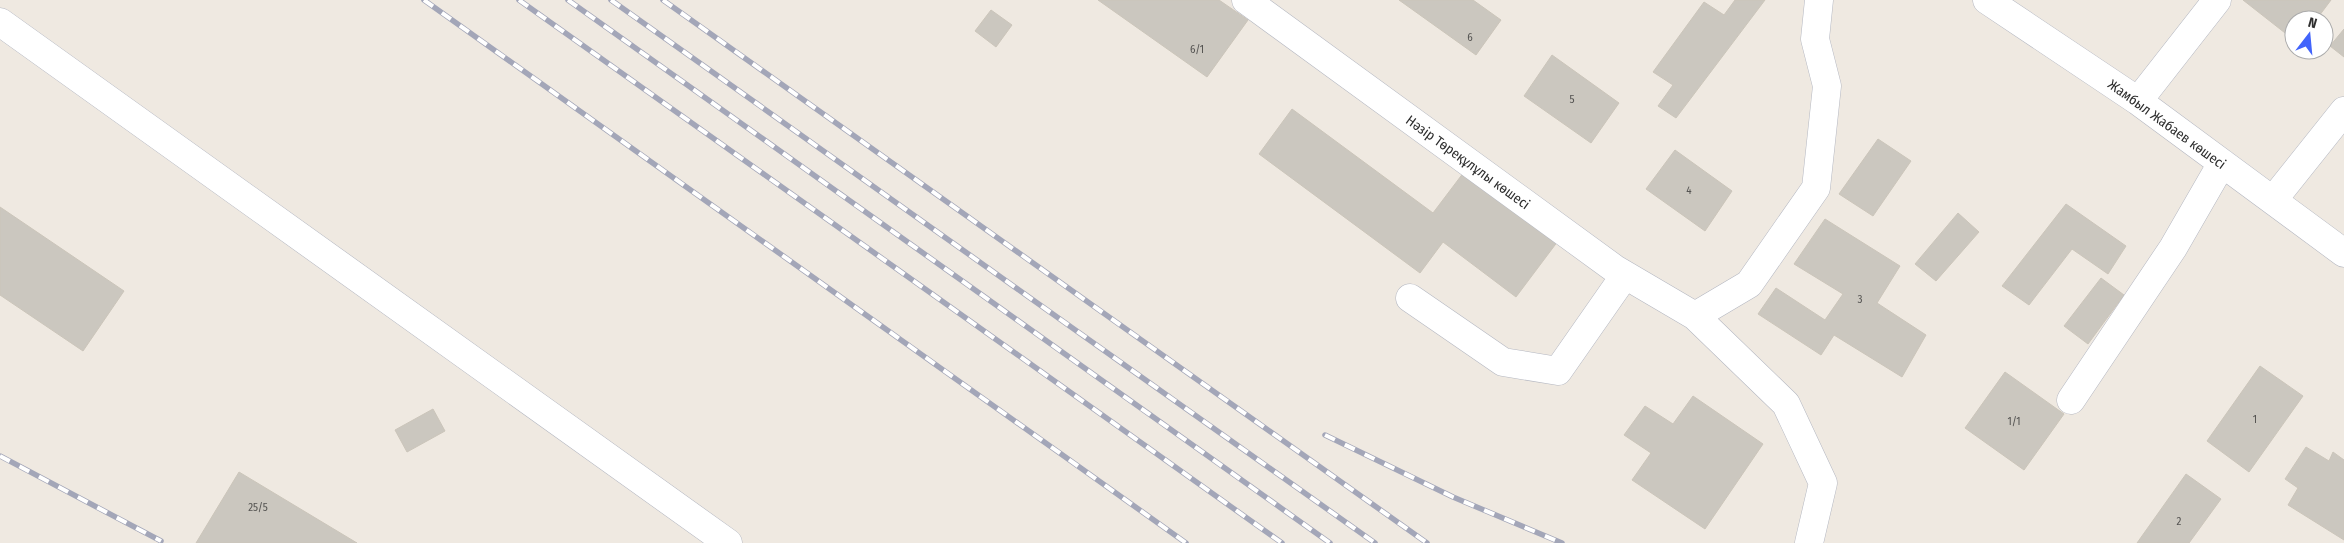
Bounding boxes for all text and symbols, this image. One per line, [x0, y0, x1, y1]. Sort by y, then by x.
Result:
north arrow [2284, 10, 2334, 60]
text: N [2306, 14, 2319, 32]
house number: 6 [1467, 31, 1473, 44]
house number: 6/1 [1190, 43, 1204, 56]
street label: Жамбыл Жабаев көшесі [2105, 76, 2229, 173]
house number: 5 [1569, 93, 1575, 106]
street label: Нәзір Төреқұлұлы көшесі [1402, 112, 1533, 213]
house number: 4 [1686, 184, 1692, 197]
house number: 3 [1858, 293, 1863, 306]
house number: 1 [2253, 413, 2257, 426]
house number: 1/1 [2007, 415, 2021, 428]
house number: 25/5 [248, 501, 268, 514]
house number: 2 [2177, 515, 2182, 528]

